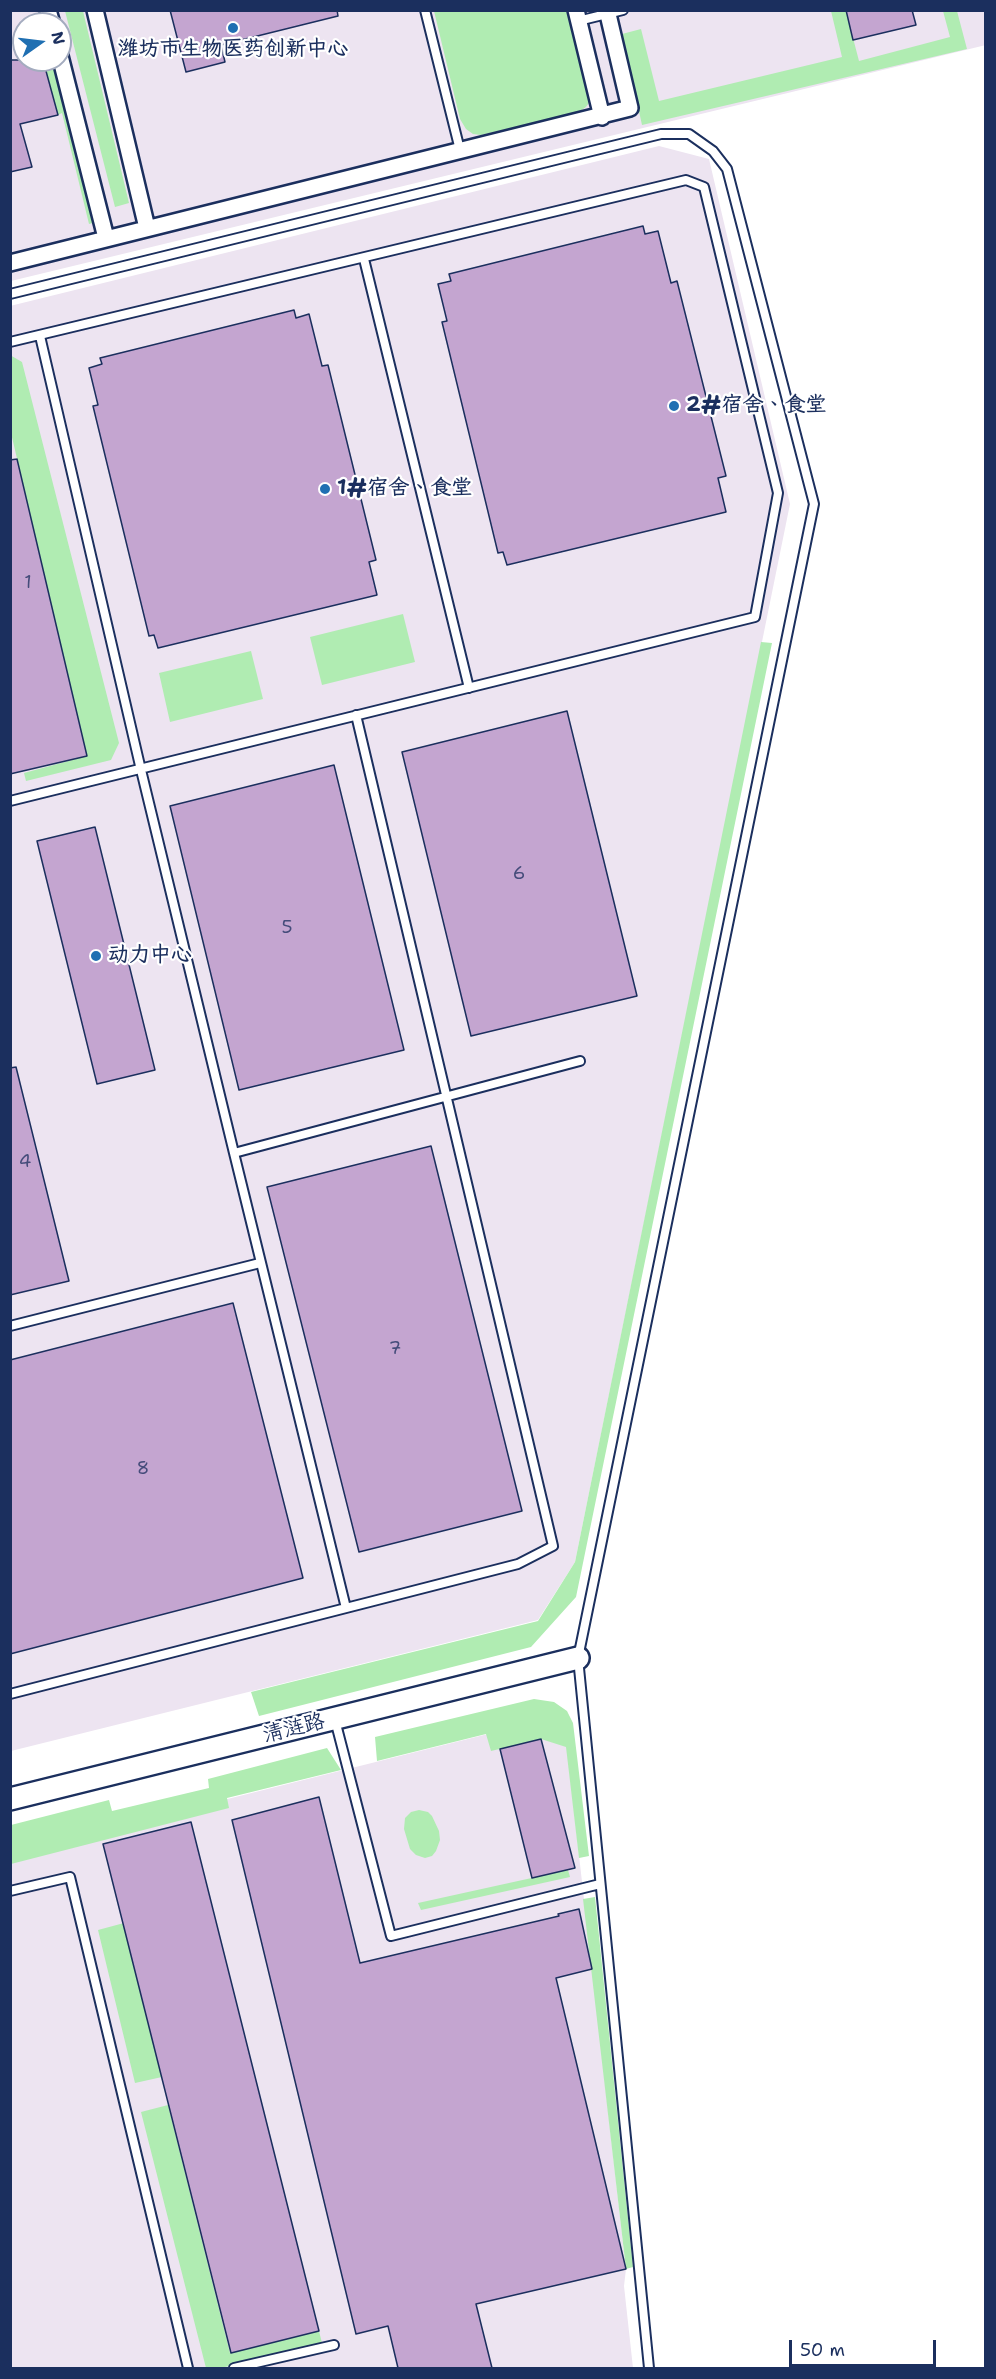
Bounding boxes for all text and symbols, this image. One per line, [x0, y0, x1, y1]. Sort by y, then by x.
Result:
north arrow [12, 12, 72, 72]
marker: 潍坊市生物医药创新中心 [226, 21, 240, 35]
text: N [46, 29, 70, 47]
place label: 潍坊市生物医药创新中心 [118, 37, 348, 63]
place label: 2#宿舍、食堂 [686, 393, 827, 419]
marker: 2#宿舍、食堂 [667, 399, 681, 413]
place label: 1#宿舍、食堂 [337, 476, 472, 502]
marker: 1#宿舍、食堂 [318, 482, 332, 496]
house number: 1 [24, 572, 32, 594]
house number: 6 [513, 863, 525, 885]
house number: 5 [281, 917, 293, 939]
place label: 动力中心 [108, 943, 192, 969]
marker: 动力中心 [89, 949, 103, 963]
house number: 4 [19, 1151, 31, 1173]
house number: 7 [389, 1338, 401, 1360]
house number: 8 [137, 1458, 149, 1480]
street label: 清涟路 [260, 1709, 328, 1749]
scale bar [792, 2328, 939, 2366]
text: 50 m [800, 2338, 845, 2362]

